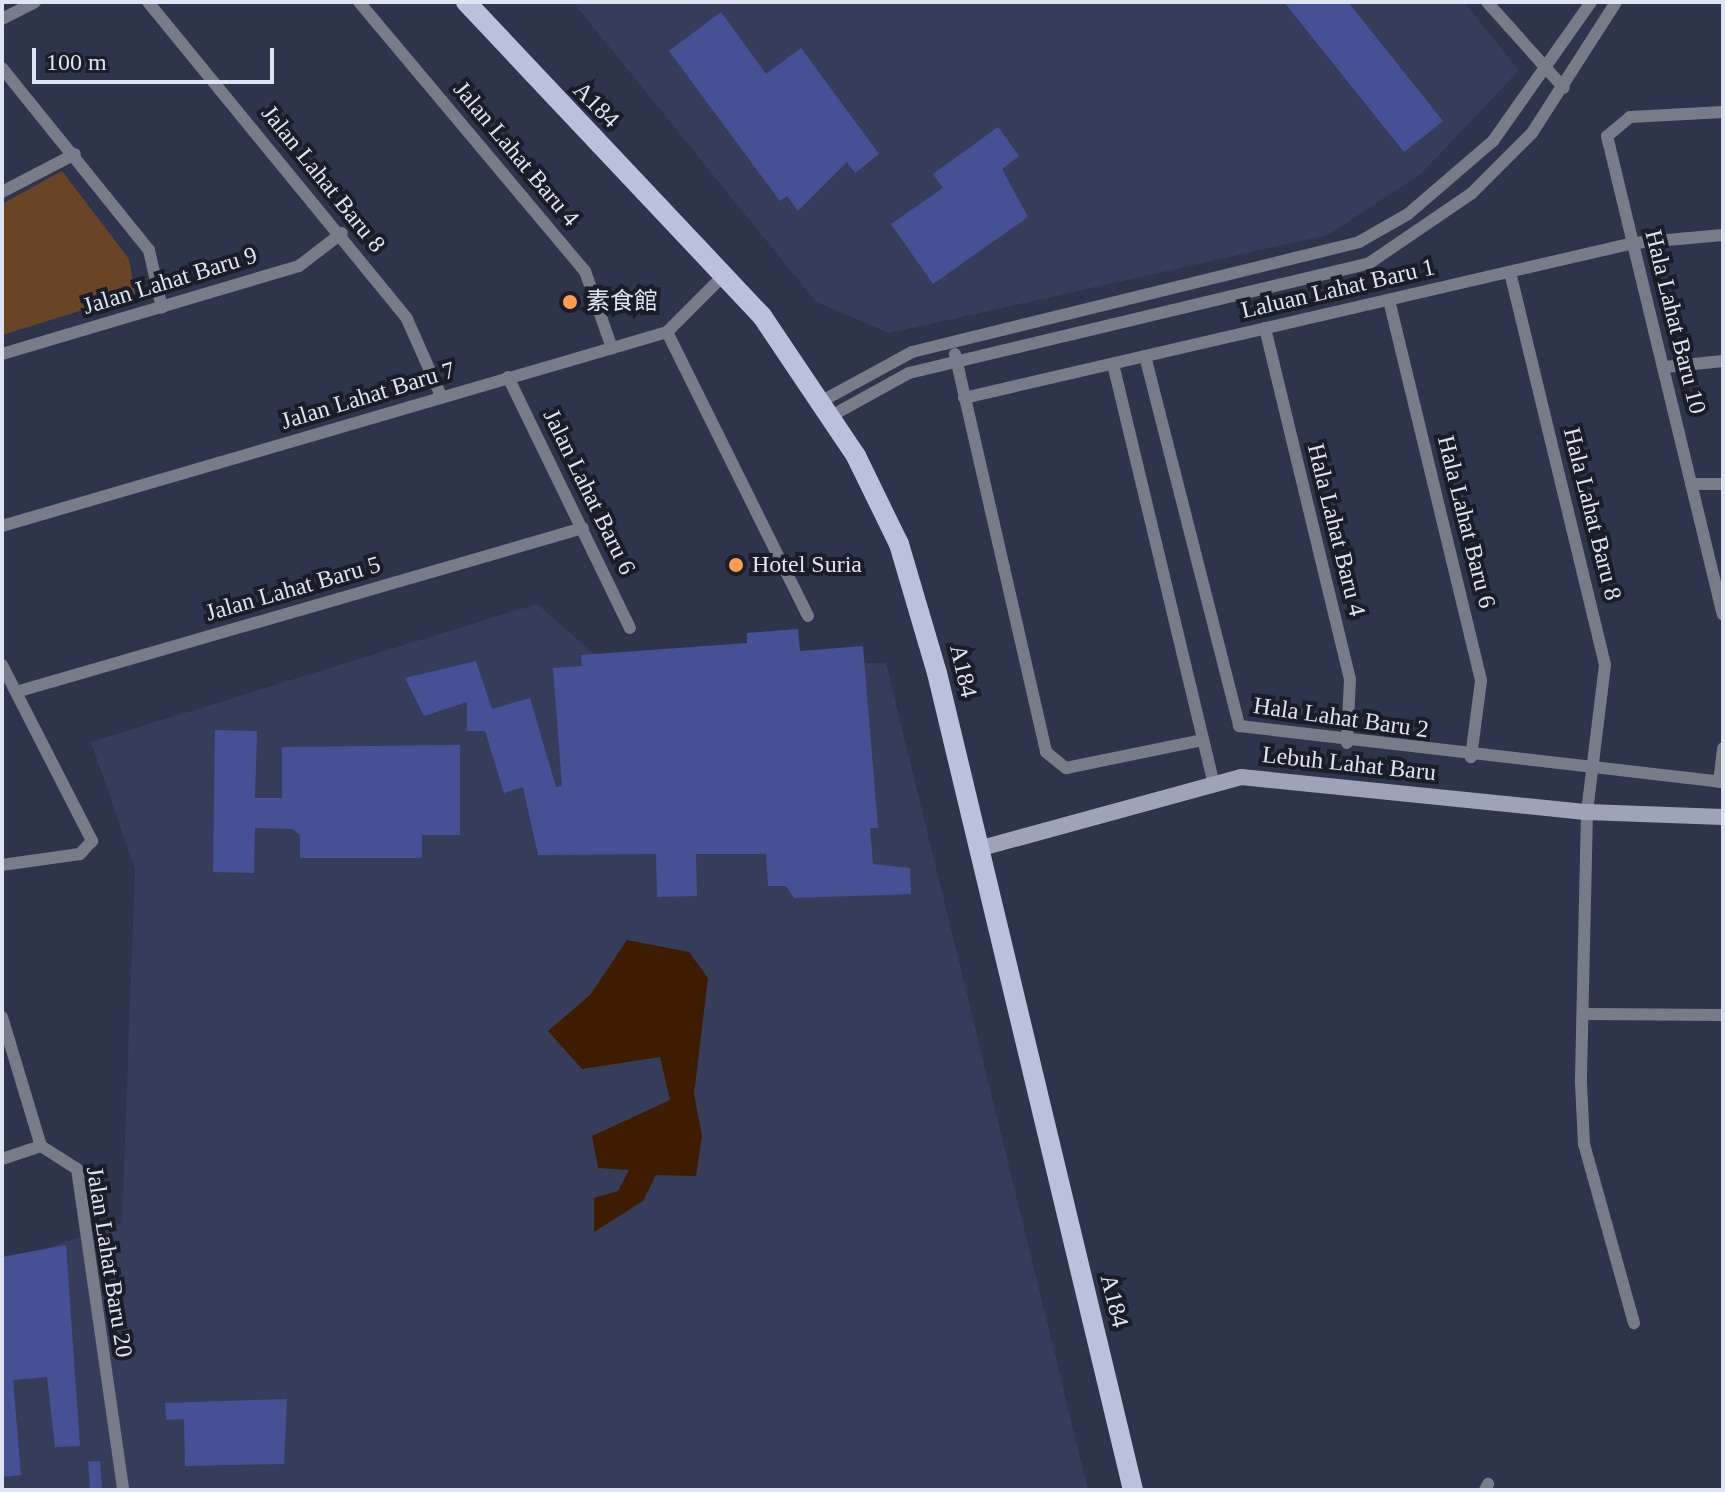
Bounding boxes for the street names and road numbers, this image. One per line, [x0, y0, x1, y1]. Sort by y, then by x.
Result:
street label: Jalan Lahat Baru 4 [447, 76, 585, 232]
street label: A184 [567, 76, 625, 134]
street label: Jalan Lahat Baru 8 [255, 100, 391, 258]
street label: Hala Lahat Baru 10 [1638, 227, 1712, 417]
street label: Jalan Lahat Baru 9 [79, 241, 261, 321]
street label: Laluan Lahat Baru 1 [1238, 253, 1438, 325]
street label: Jalan Lahat Baru 7 [277, 356, 459, 436]
street label: Jalan Lahat Baru 6 [536, 405, 642, 579]
street label: Hala Lahat Baru 8 [1557, 425, 1627, 603]
street label: Hala Lahat Baru 6 [1431, 433, 1501, 611]
street label: Hala Lahat Baru 4 [1301, 441, 1371, 619]
street label: Jalan Lahat Baru 5 [202, 550, 384, 628]
street label: A184 [943, 642, 983, 700]
street label: Hala Lahat Baru 2 [1252, 691, 1430, 745]
street label: Lebuh Lahat Baru [1261, 741, 1437, 787]
street label: Jalan Lahat Baru 20 [80, 1165, 138, 1359]
street label: A184 [1094, 1272, 1134, 1330]

